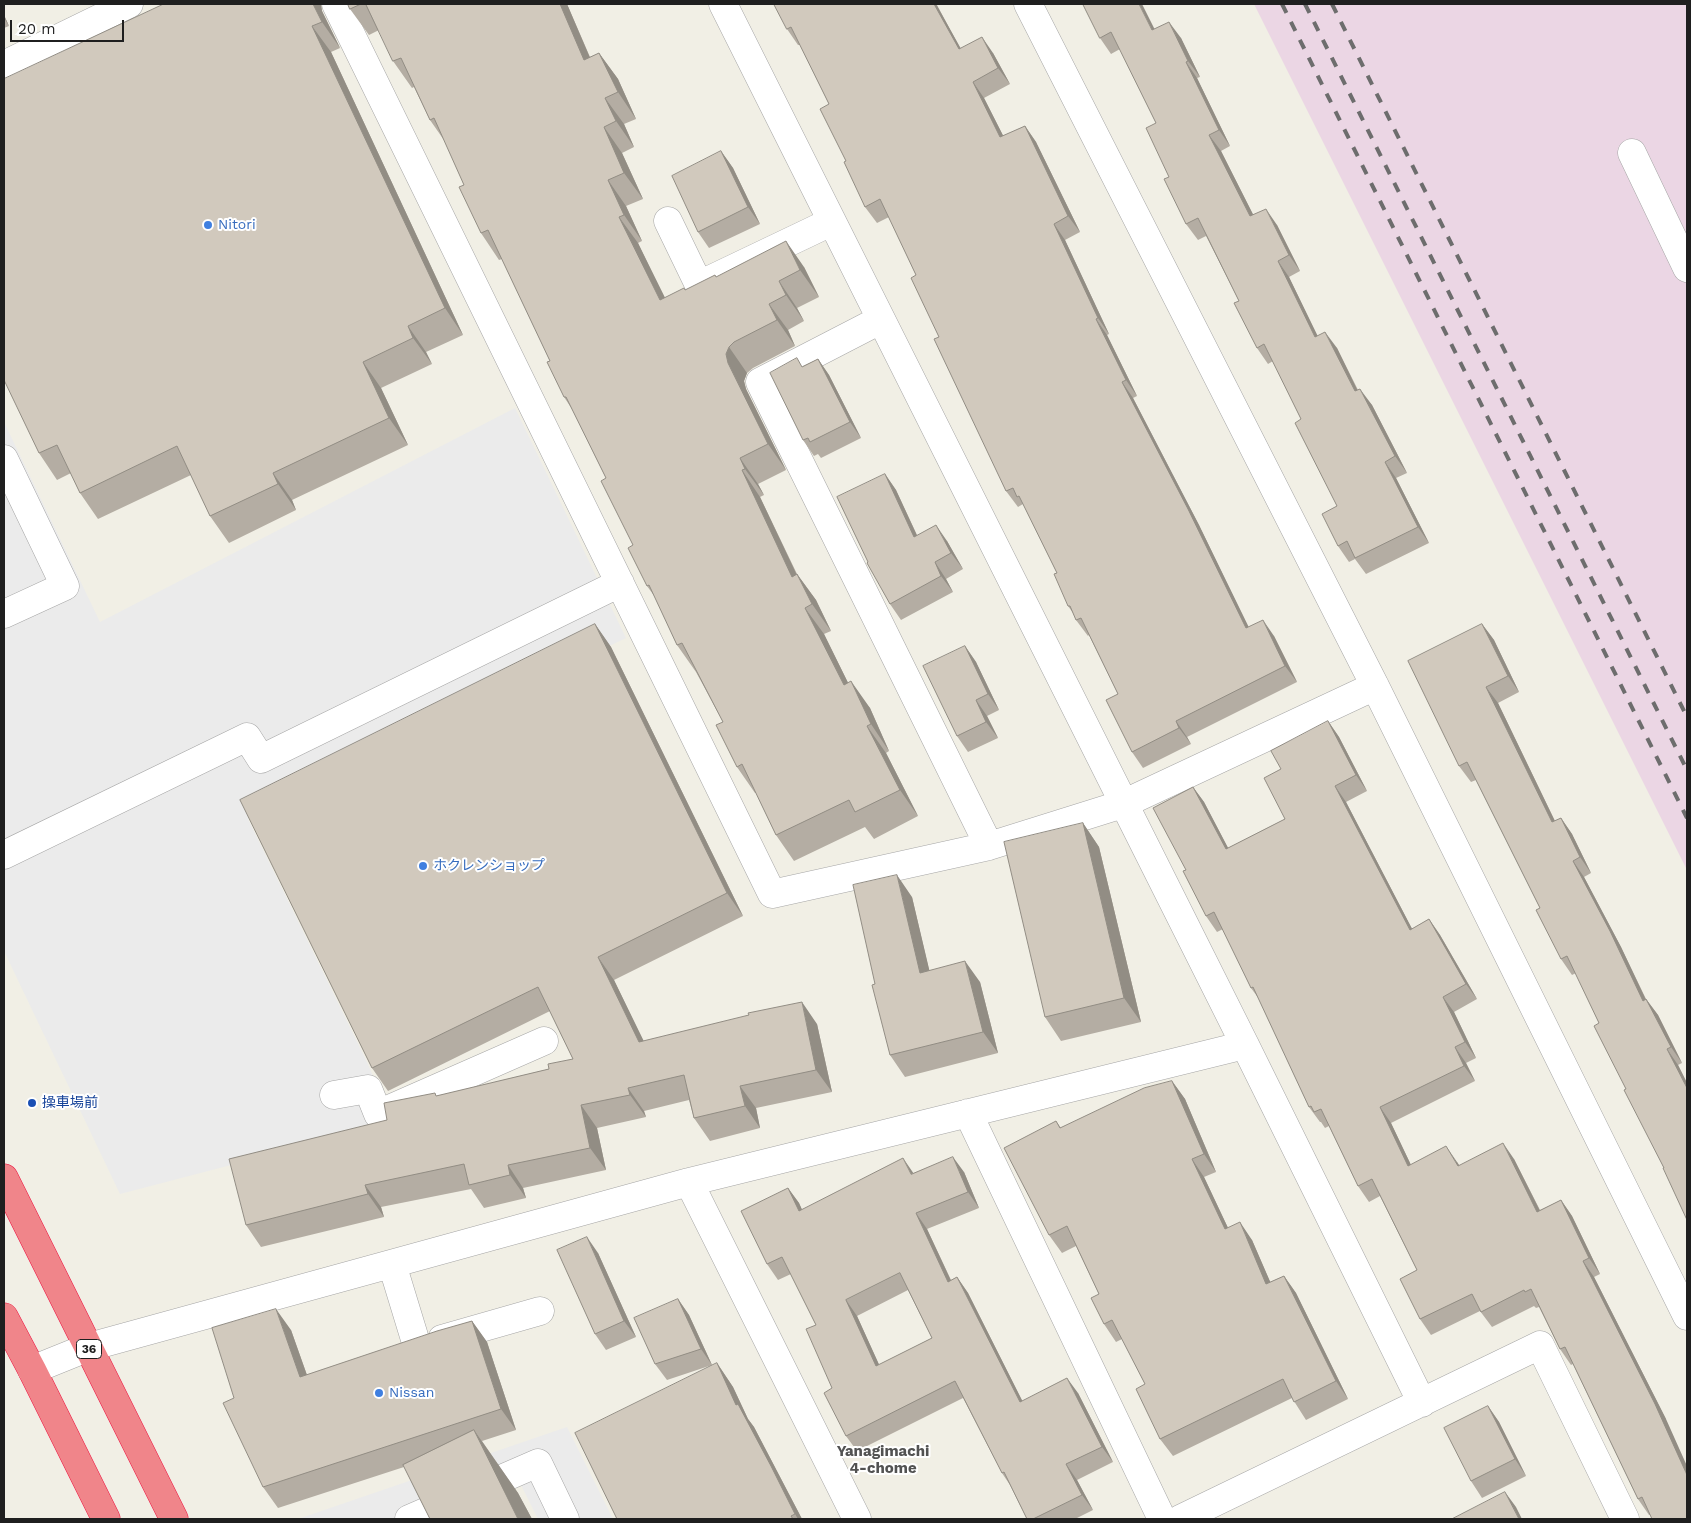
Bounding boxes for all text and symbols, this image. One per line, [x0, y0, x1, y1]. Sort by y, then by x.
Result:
scale bar [12, 10, 126, 42]
text: 20 m [18, 20, 56, 38]
place label: Nitori [218, 217, 256, 233]
marker: Nitori [202, 219, 214, 231]
place label: ホクレンショップ [433, 858, 545, 874]
marker: ホクレンショップ [417, 860, 429, 872]
place label: 操車場前 [42, 1095, 98, 1111]
marker: 操車場前 [26, 1097, 38, 1109]
road number: 36 [76, 1340, 102, 1358]
place label: Nissan [389, 1385, 434, 1401]
marker: Nissan [373, 1387, 385, 1399]
district label: Yanagimachi 4-chome [837, 1443, 929, 1478]

